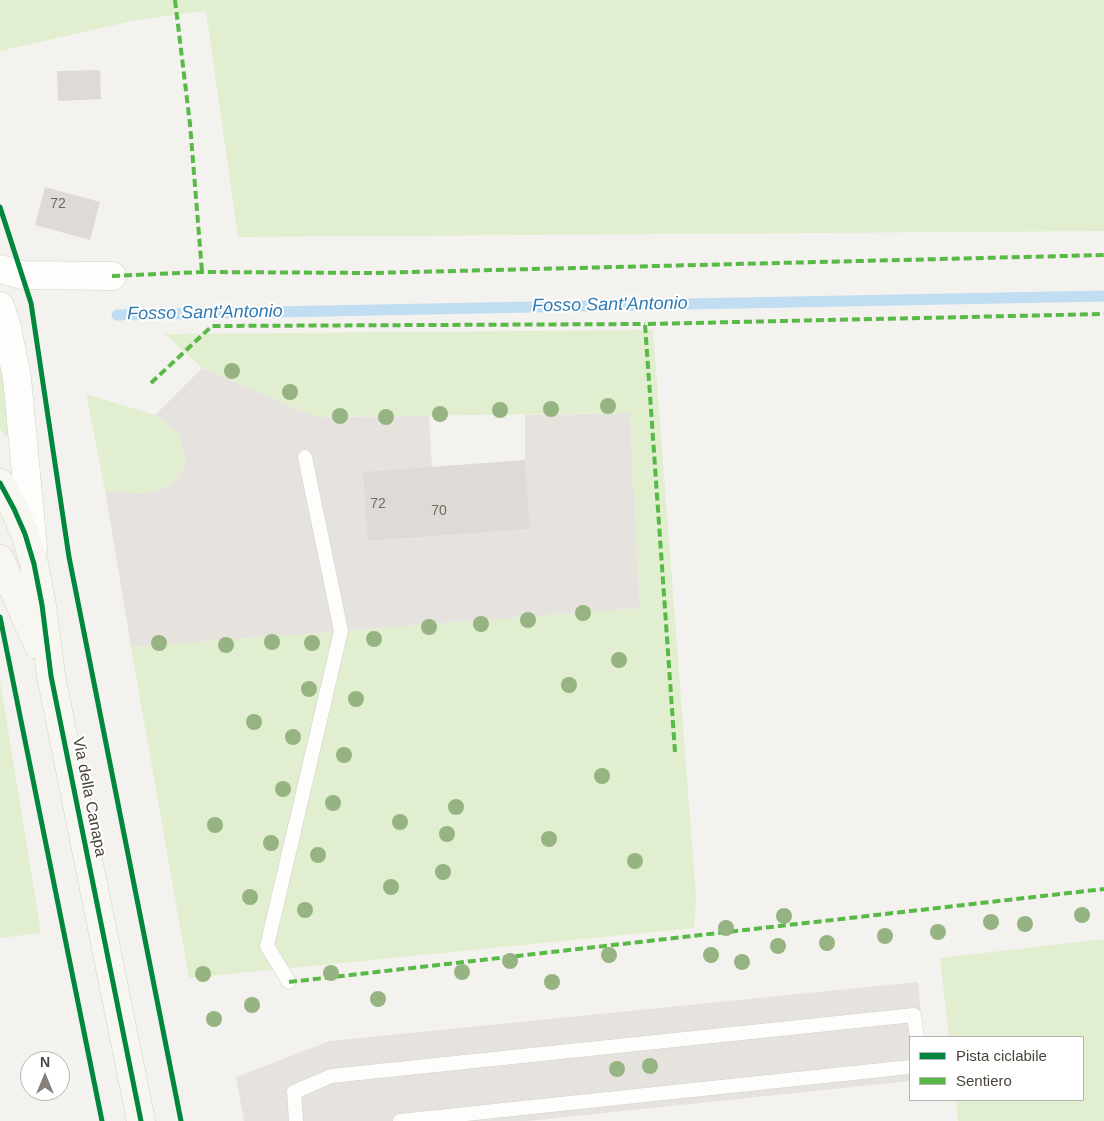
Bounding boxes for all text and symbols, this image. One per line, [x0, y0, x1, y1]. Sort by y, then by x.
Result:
house number: 72 [50, 196, 66, 212]
water label: Fosso Sant'Antonio [532, 293, 688, 317]
water label: Fosso Sant'Antonio [127, 301, 283, 325]
house number: 72 [370, 496, 386, 512]
house number: 70 [431, 503, 447, 519]
street label: Via della Canapa [68, 735, 110, 859]
legend [909, 1036, 1084, 1101]
text: Pista ciclabile [956, 1047, 1047, 1064]
north arrow [20, 1051, 70, 1101]
text: N [40, 1054, 50, 1070]
text: Sentiero [956, 1072, 1012, 1089]

